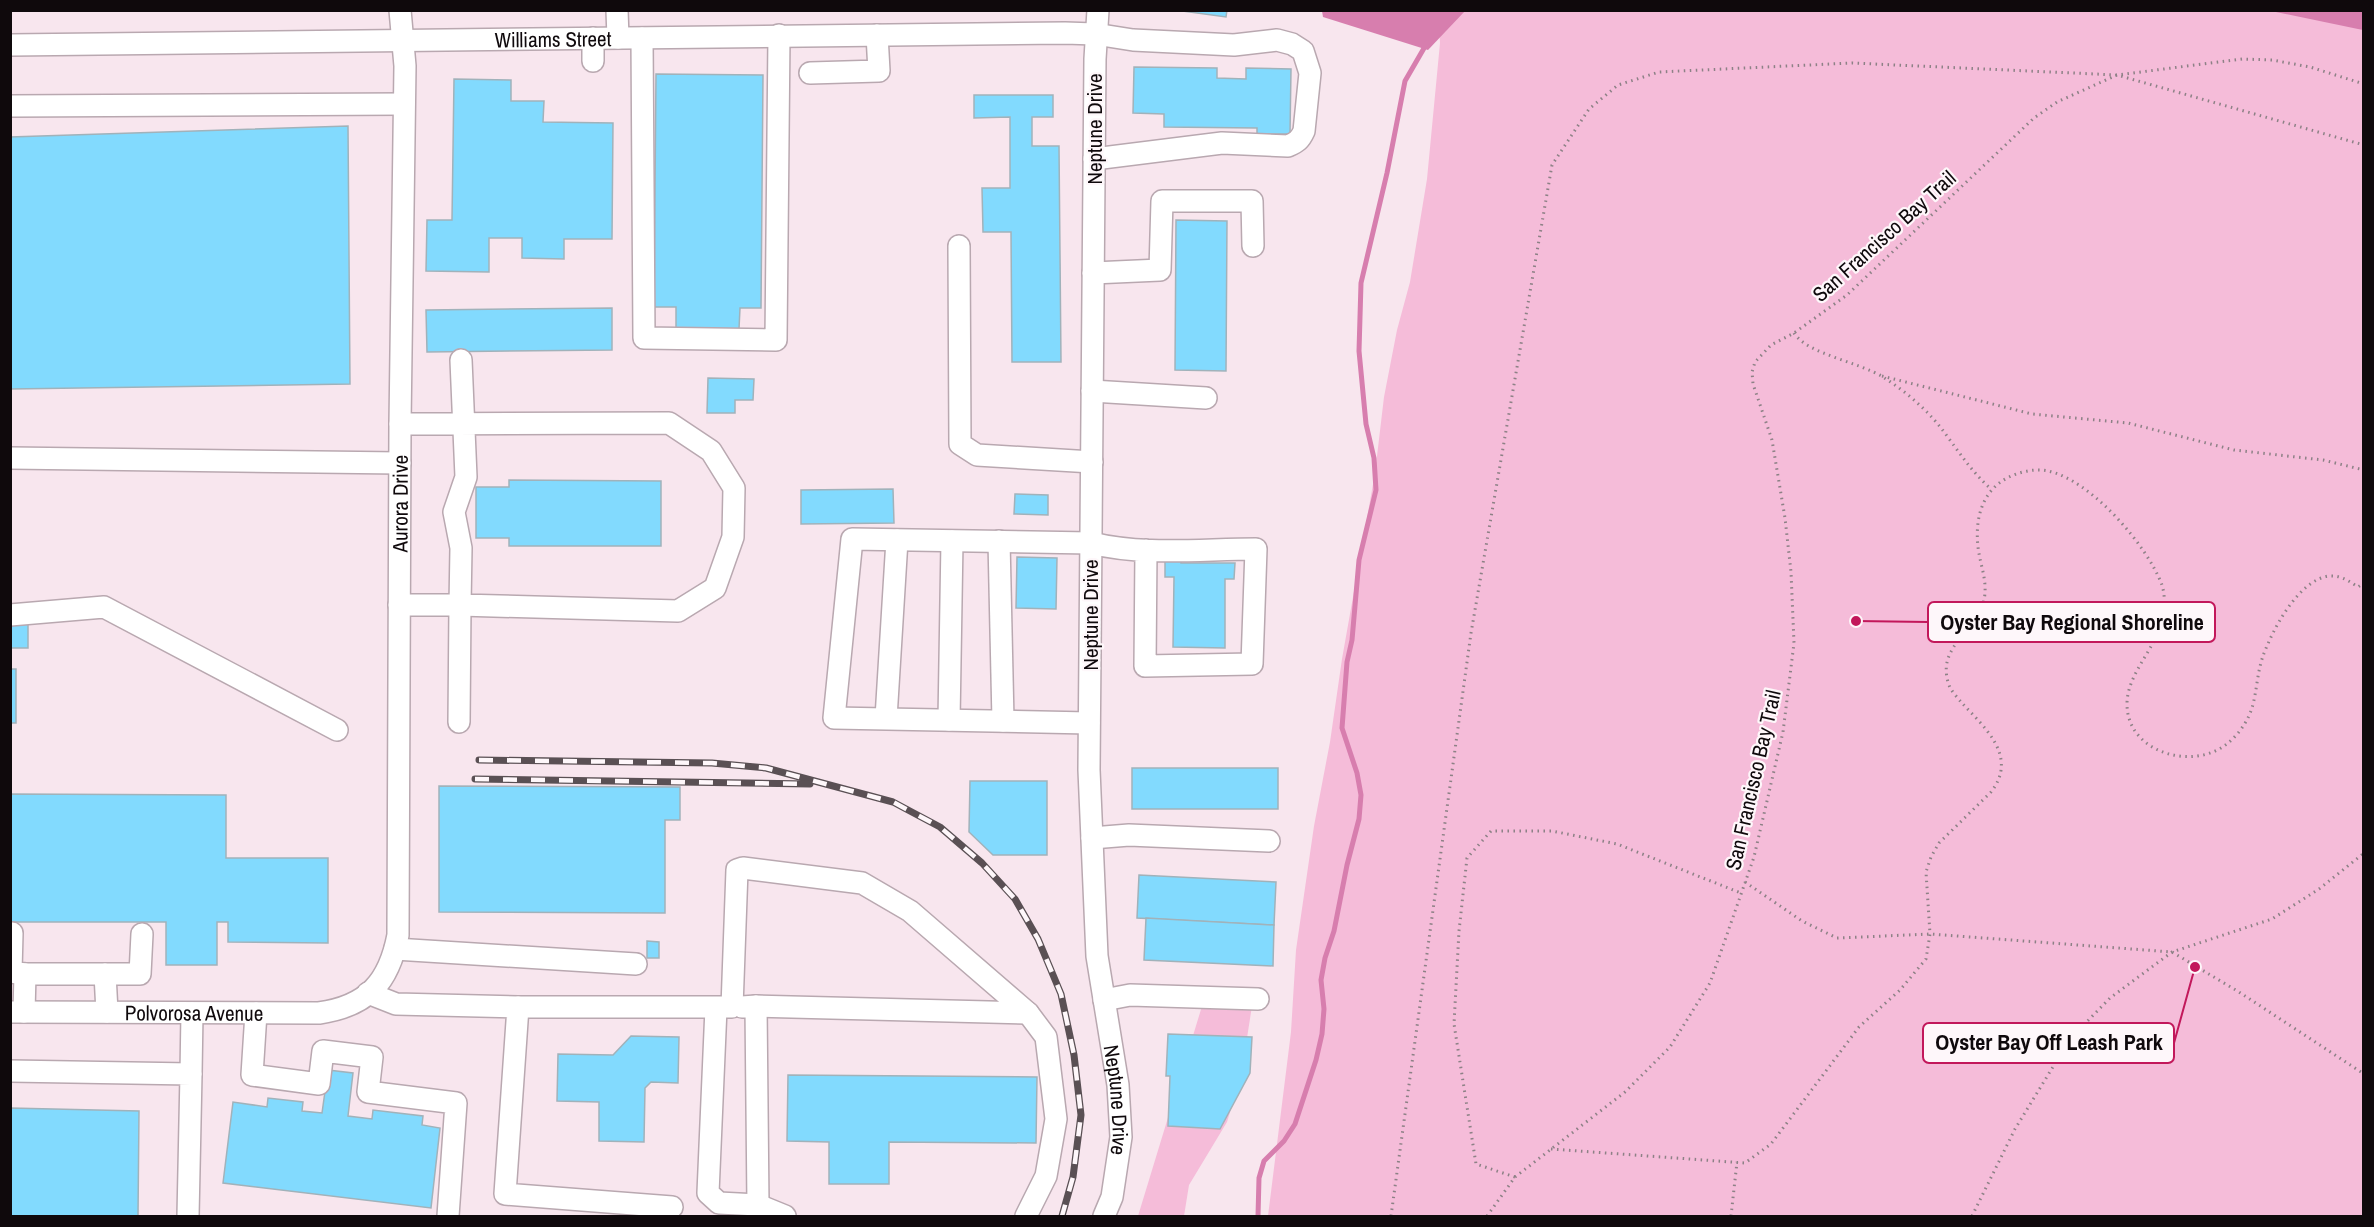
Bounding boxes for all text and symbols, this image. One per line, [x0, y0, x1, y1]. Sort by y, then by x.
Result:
street label: Williams Street [494, 24, 612, 54]
street label: Neptune Drive [1080, 73, 1109, 185]
street label: San Francisco Bay Trail [1806, 164, 1962, 308]
street label: Aurora Drive [385, 455, 414, 554]
street label: Neptune Drive [1076, 559, 1105, 671]
callout: Oyster Bay Regional Shoreline [1928, 602, 2215, 642]
text: Oyster Bay Regional Shoreline [1940, 607, 2204, 637]
street label: San Francisco Bay Trail [1718, 687, 1788, 873]
street label: Polvorosa Avenue [125, 998, 263, 1027]
callout: Oyster Bay Off Leash Park [1923, 1023, 2174, 1063]
text: Oyster Bay Off Leash Park [1935, 1027, 2164, 1057]
street label: Neptune Drive [1097, 1043, 1135, 1157]

